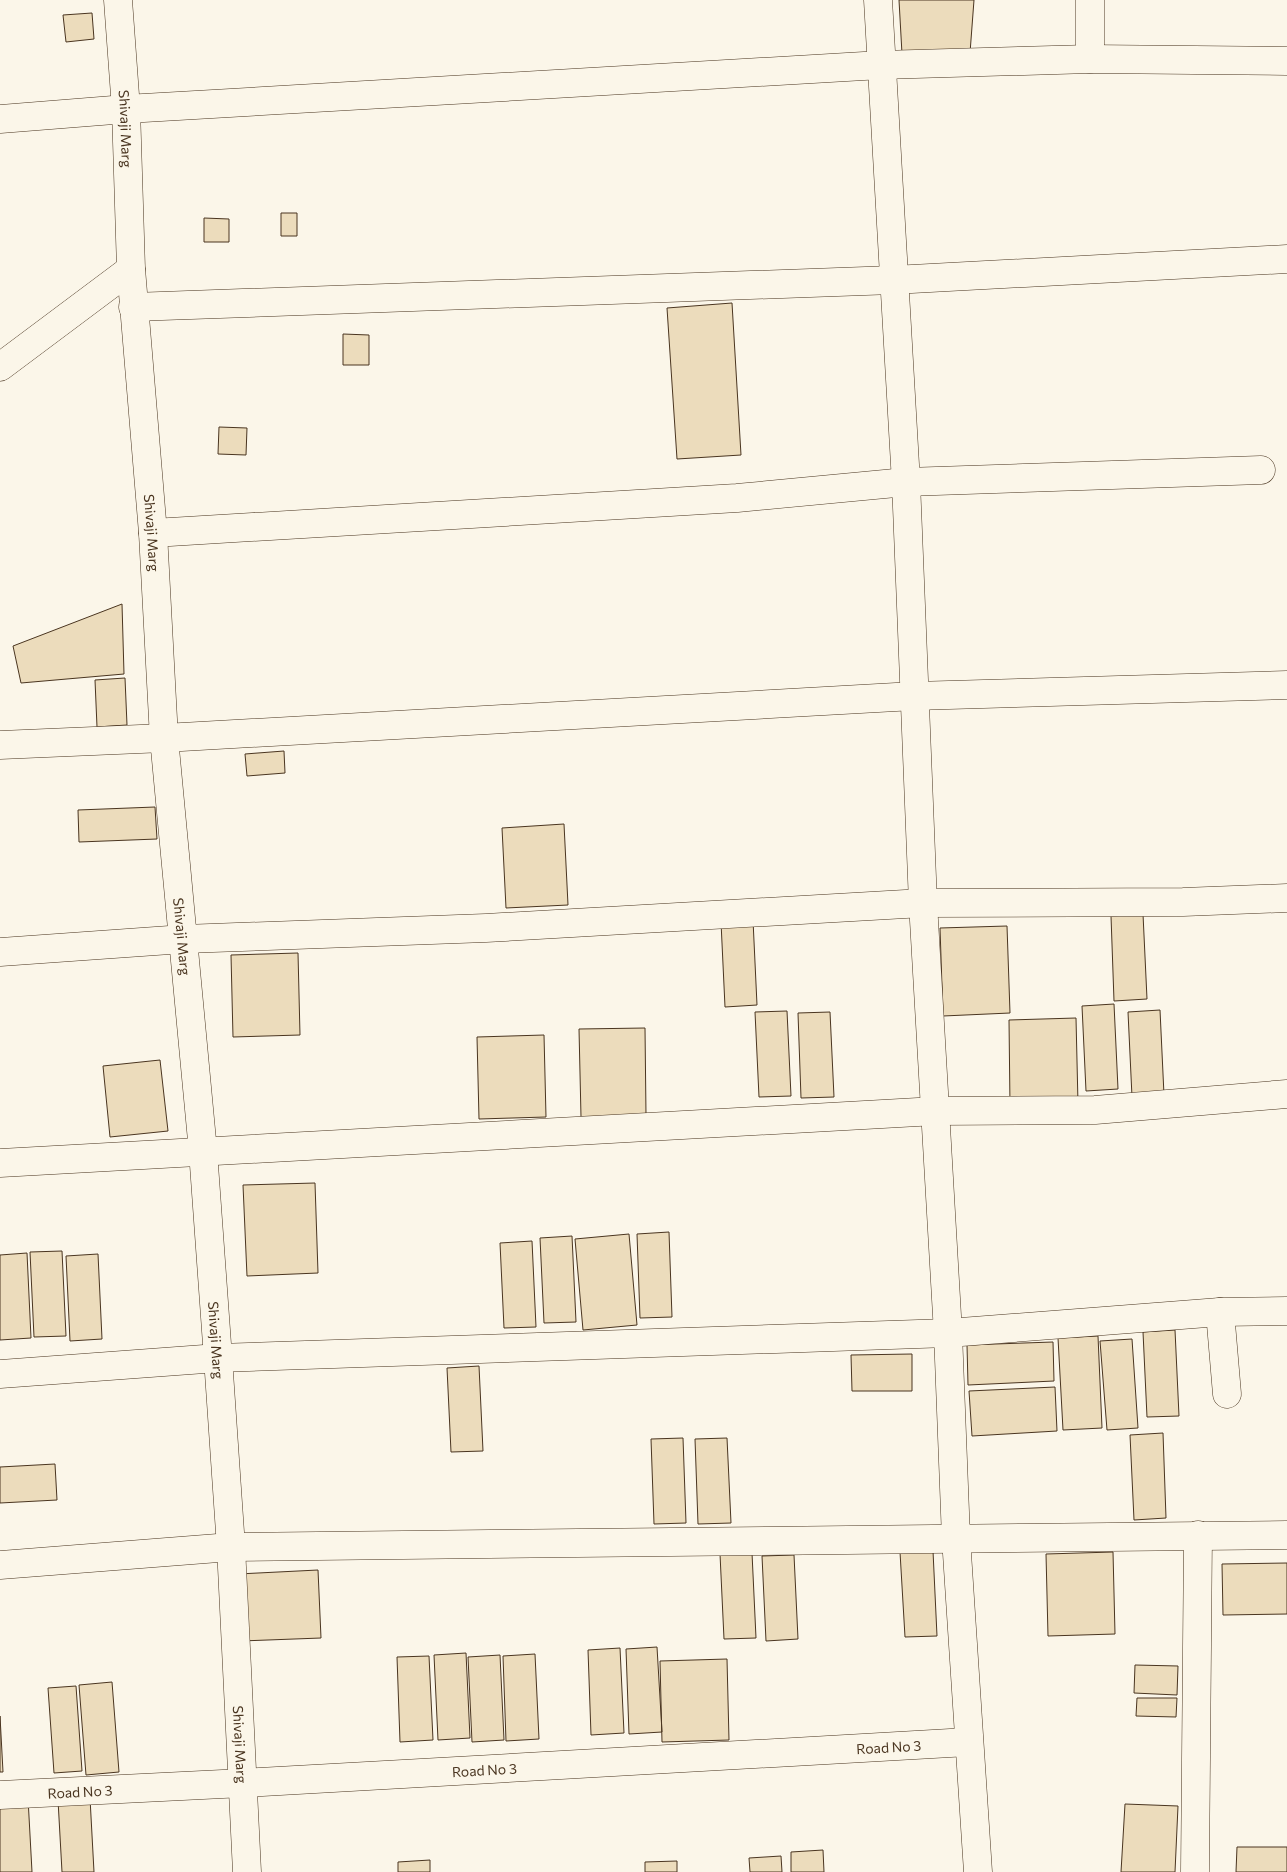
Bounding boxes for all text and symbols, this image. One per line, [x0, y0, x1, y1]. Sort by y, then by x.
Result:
street label: Shivaji Marg [116, 89, 136, 168]
street label: Shivaji Marg [141, 493, 164, 572]
street label: Shivaji Marg [171, 897, 195, 977]
street label: Shivaji Marg [205, 1301, 228, 1380]
street label: Shivaji Marg [230, 1705, 251, 1784]
street label: Road No 3 [856, 1736, 922, 1757]
street label: Road No 3 [451, 1759, 517, 1780]
street label: Road No 3 [47, 1781, 113, 1801]

